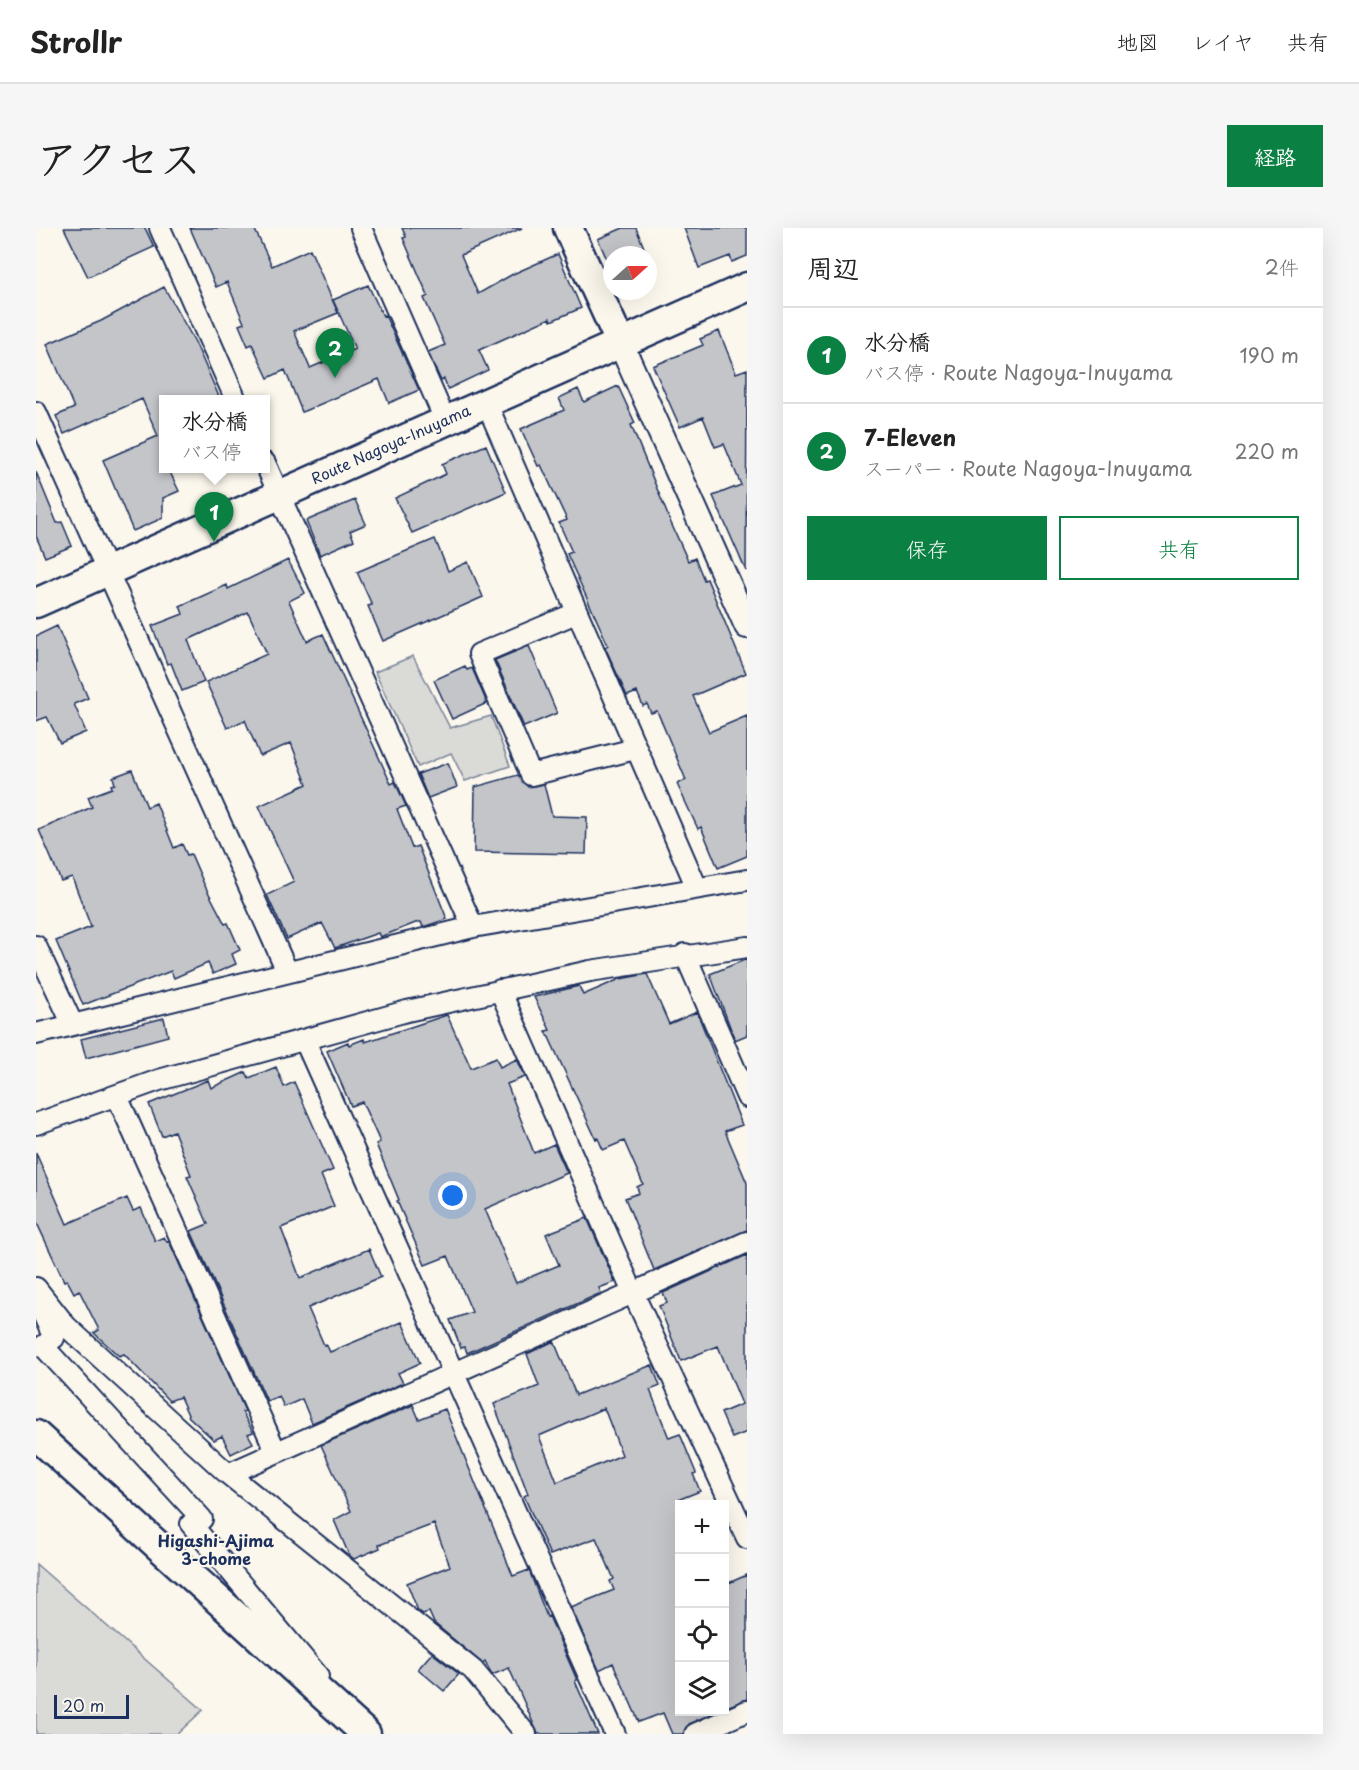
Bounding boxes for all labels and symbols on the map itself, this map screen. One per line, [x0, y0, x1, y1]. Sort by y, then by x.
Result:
north arrow [603, 246, 657, 300]
pin: 2 [316, 328, 354, 378]
street label: Route Nagoya-Inuyama [307, 398, 474, 489]
pin: 1 [194, 492, 234, 542]
your location [438, 1181, 467, 1210]
district label: Higashi-Ajima 3-chome [158, 1528, 274, 1570]
scale bar [54, 1692, 129, 1720]

